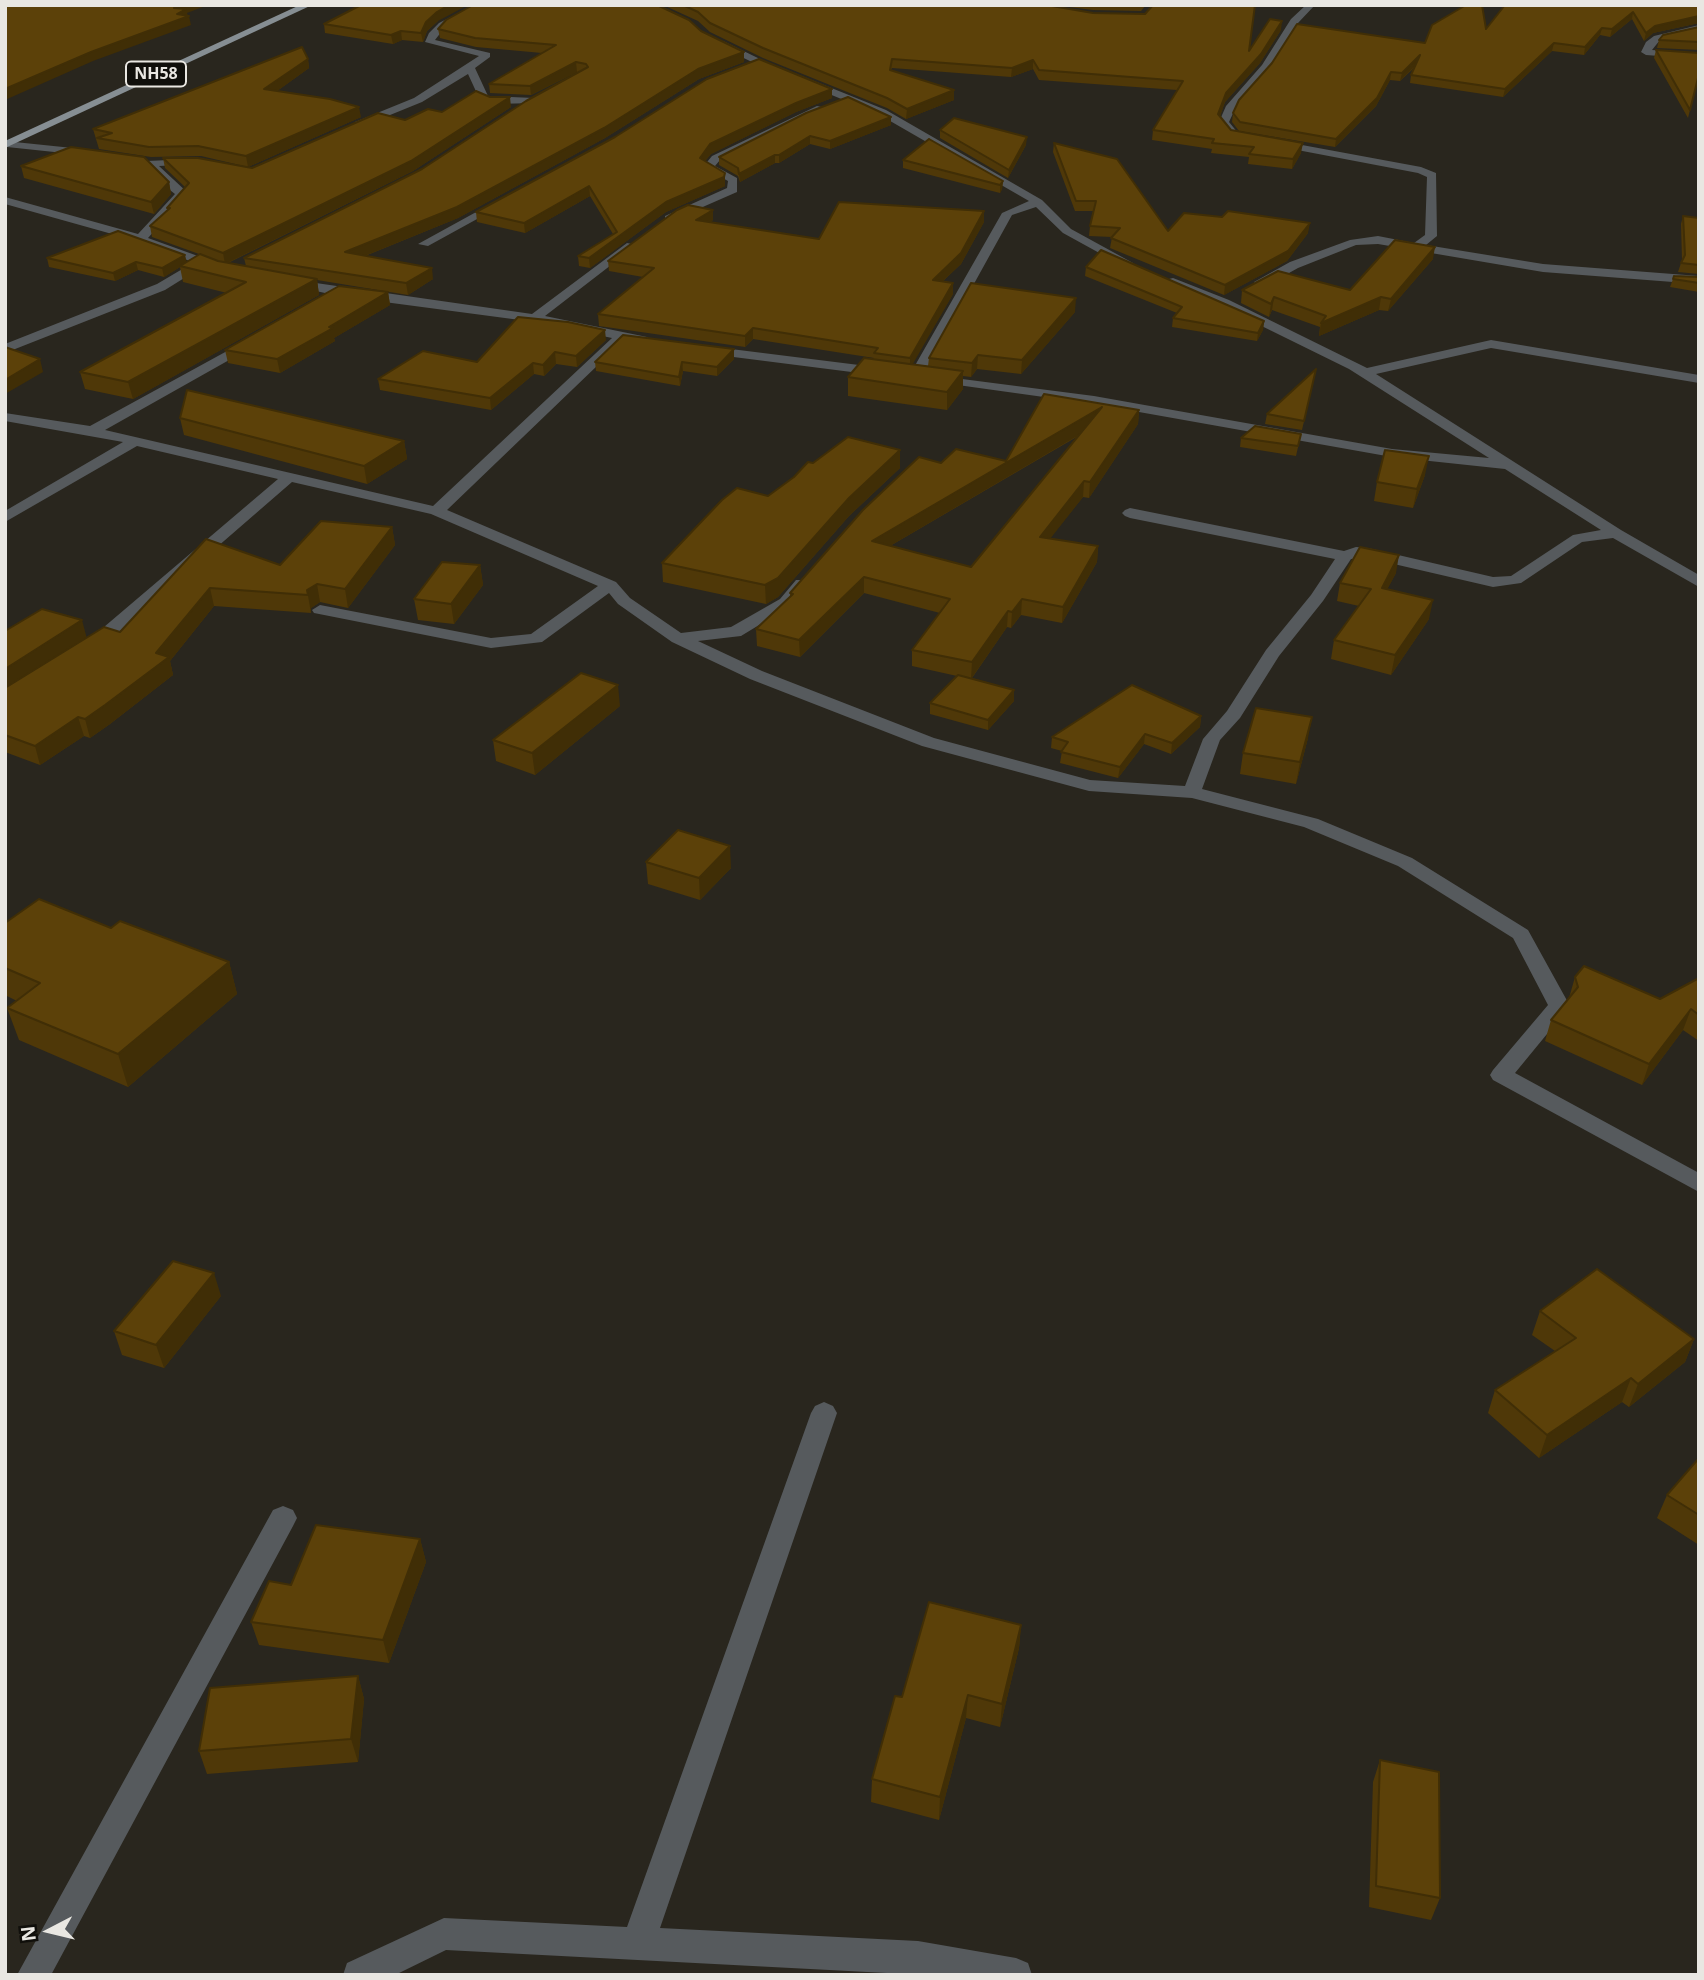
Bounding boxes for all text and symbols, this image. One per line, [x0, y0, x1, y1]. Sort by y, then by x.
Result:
road number: NH58 [126, 61, 186, 86]
north arrow [14, 1896, 84, 1966]
text: N [14, 1924, 42, 1943]

